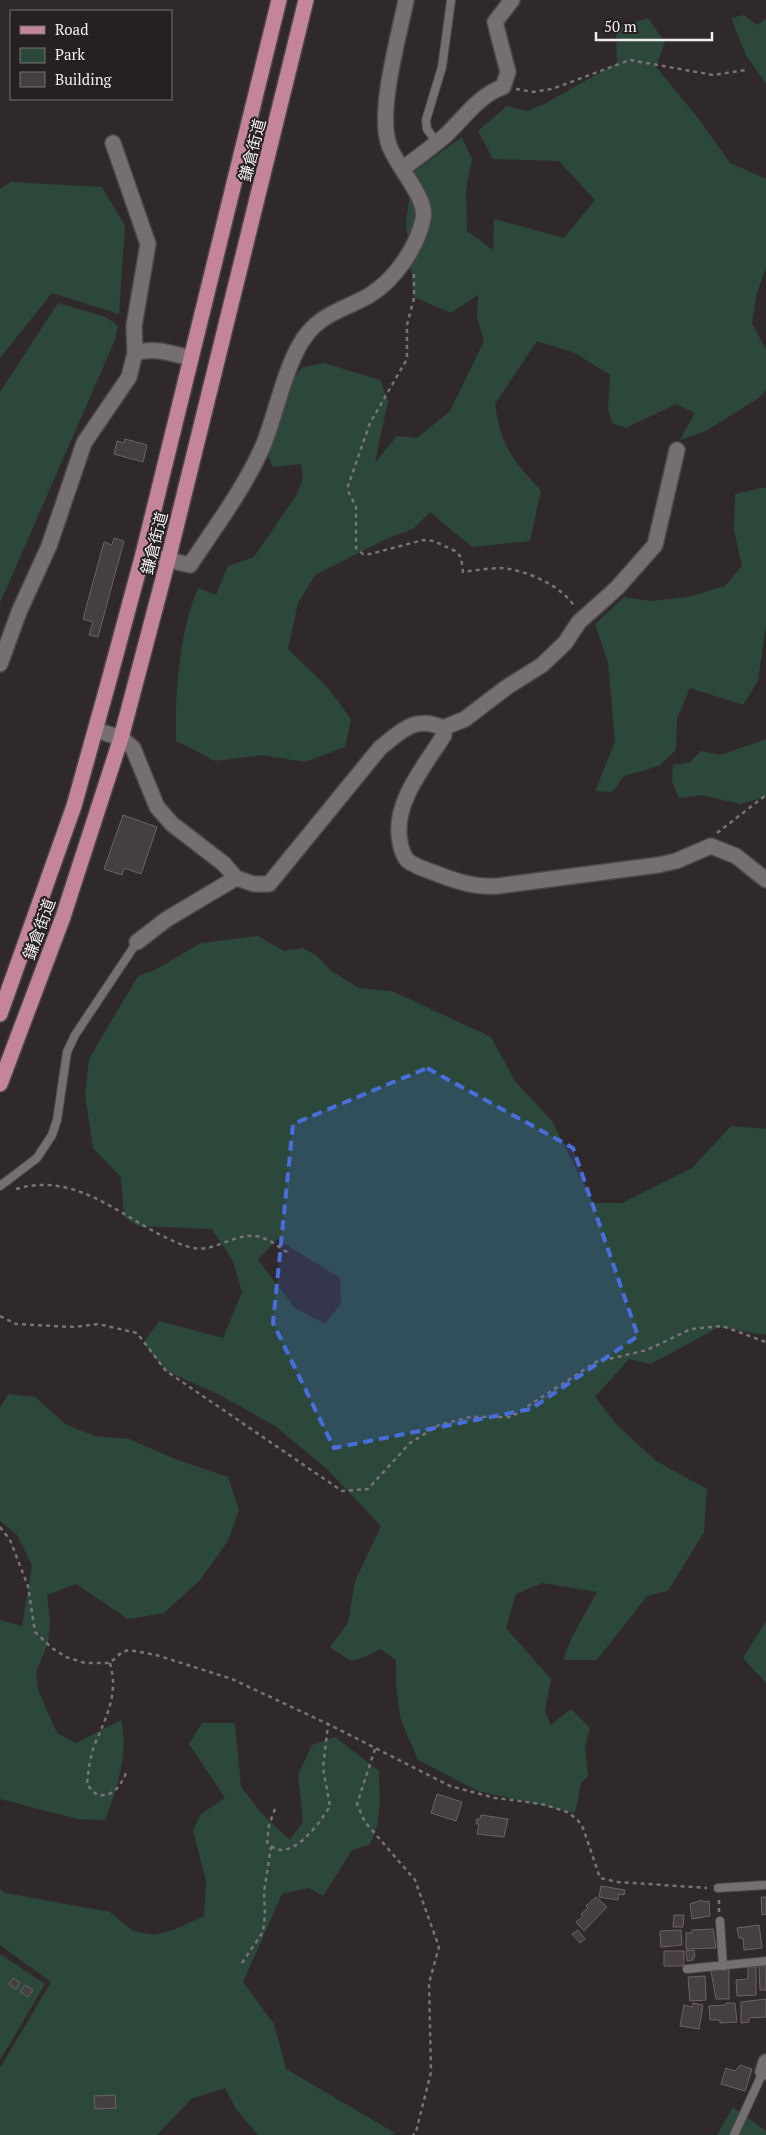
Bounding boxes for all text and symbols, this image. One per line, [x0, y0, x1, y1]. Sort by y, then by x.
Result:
legend [10, 10, 172, 100]
scale bar [596, 10, 712, 42]
text: 50 m [604, 16, 637, 36]
text: Road [55, 19, 88, 39]
text: Park [55, 44, 85, 64]
text: Building [55, 69, 113, 89]
street label: 鎌倉街道 [234, 116, 270, 184]
street label: 鎌倉街道 [136, 509, 172, 577]
street label: 鎌倉街道 [18, 895, 60, 963]

